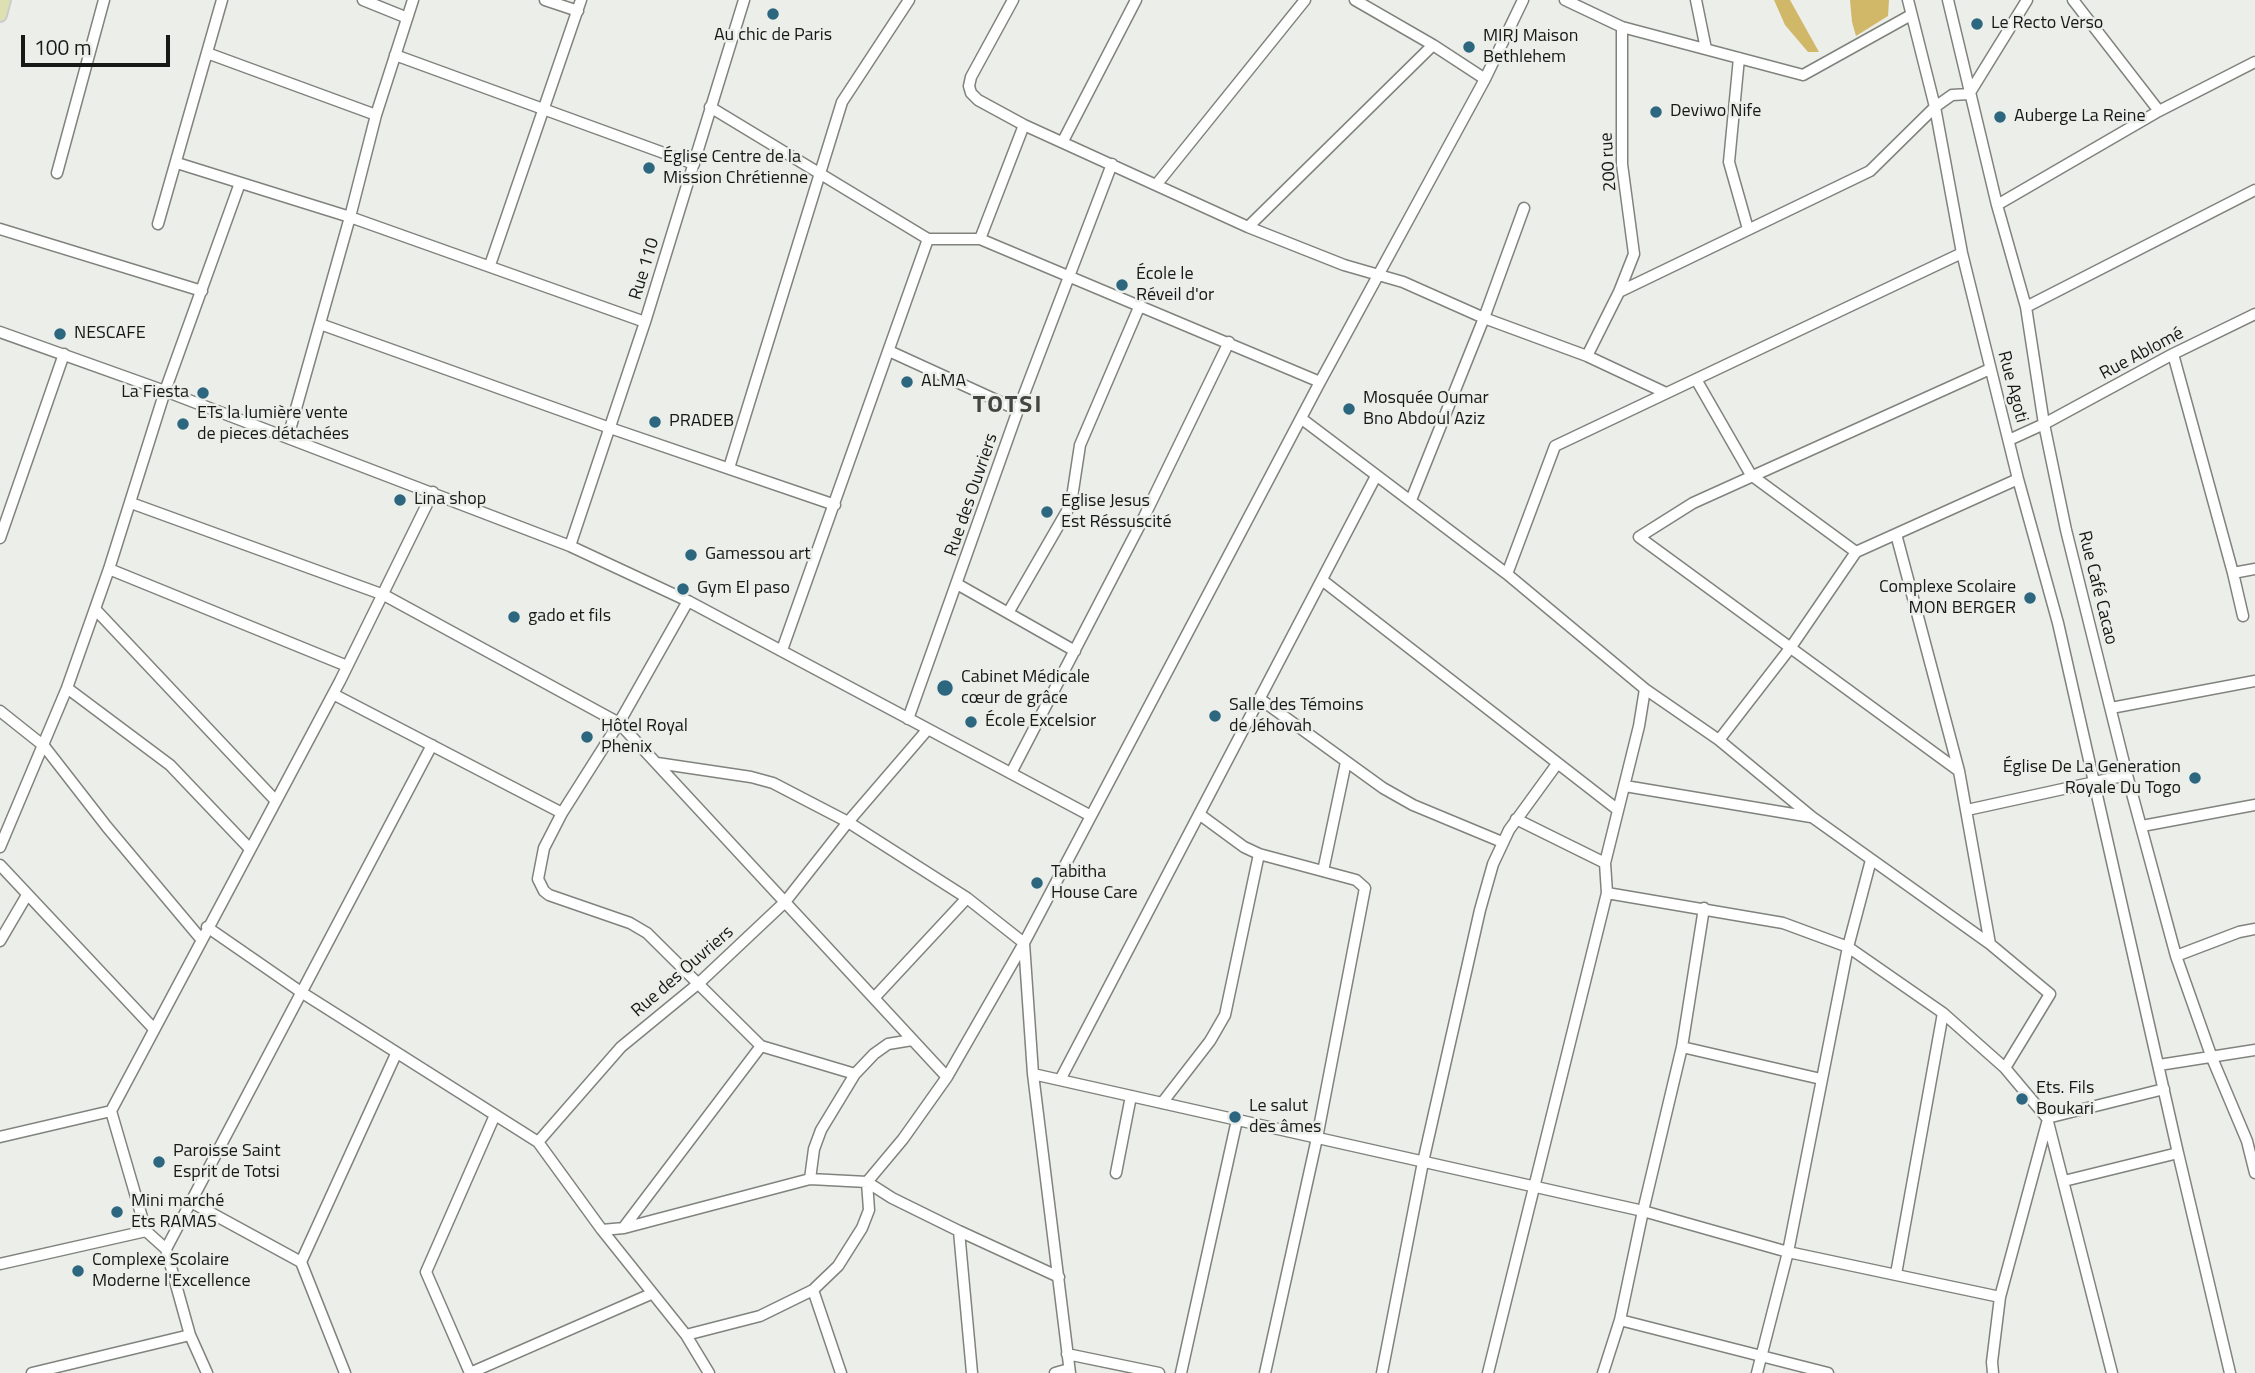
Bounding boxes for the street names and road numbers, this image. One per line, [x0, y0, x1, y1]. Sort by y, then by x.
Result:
street label: 200 rue [1596, 132, 1622, 192]
street label: Rue 110 [625, 235, 665, 303]
street label: Rue Ablomé [2096, 323, 2188, 385]
street label: Rue Agoti [1992, 349, 2032, 425]
street label: Rue des Ouvriers [941, 431, 1003, 559]
street label: Rue Café Cacao [2072, 529, 2122, 647]
street label: Rue des Ouvriers [627, 922, 739, 1022]

